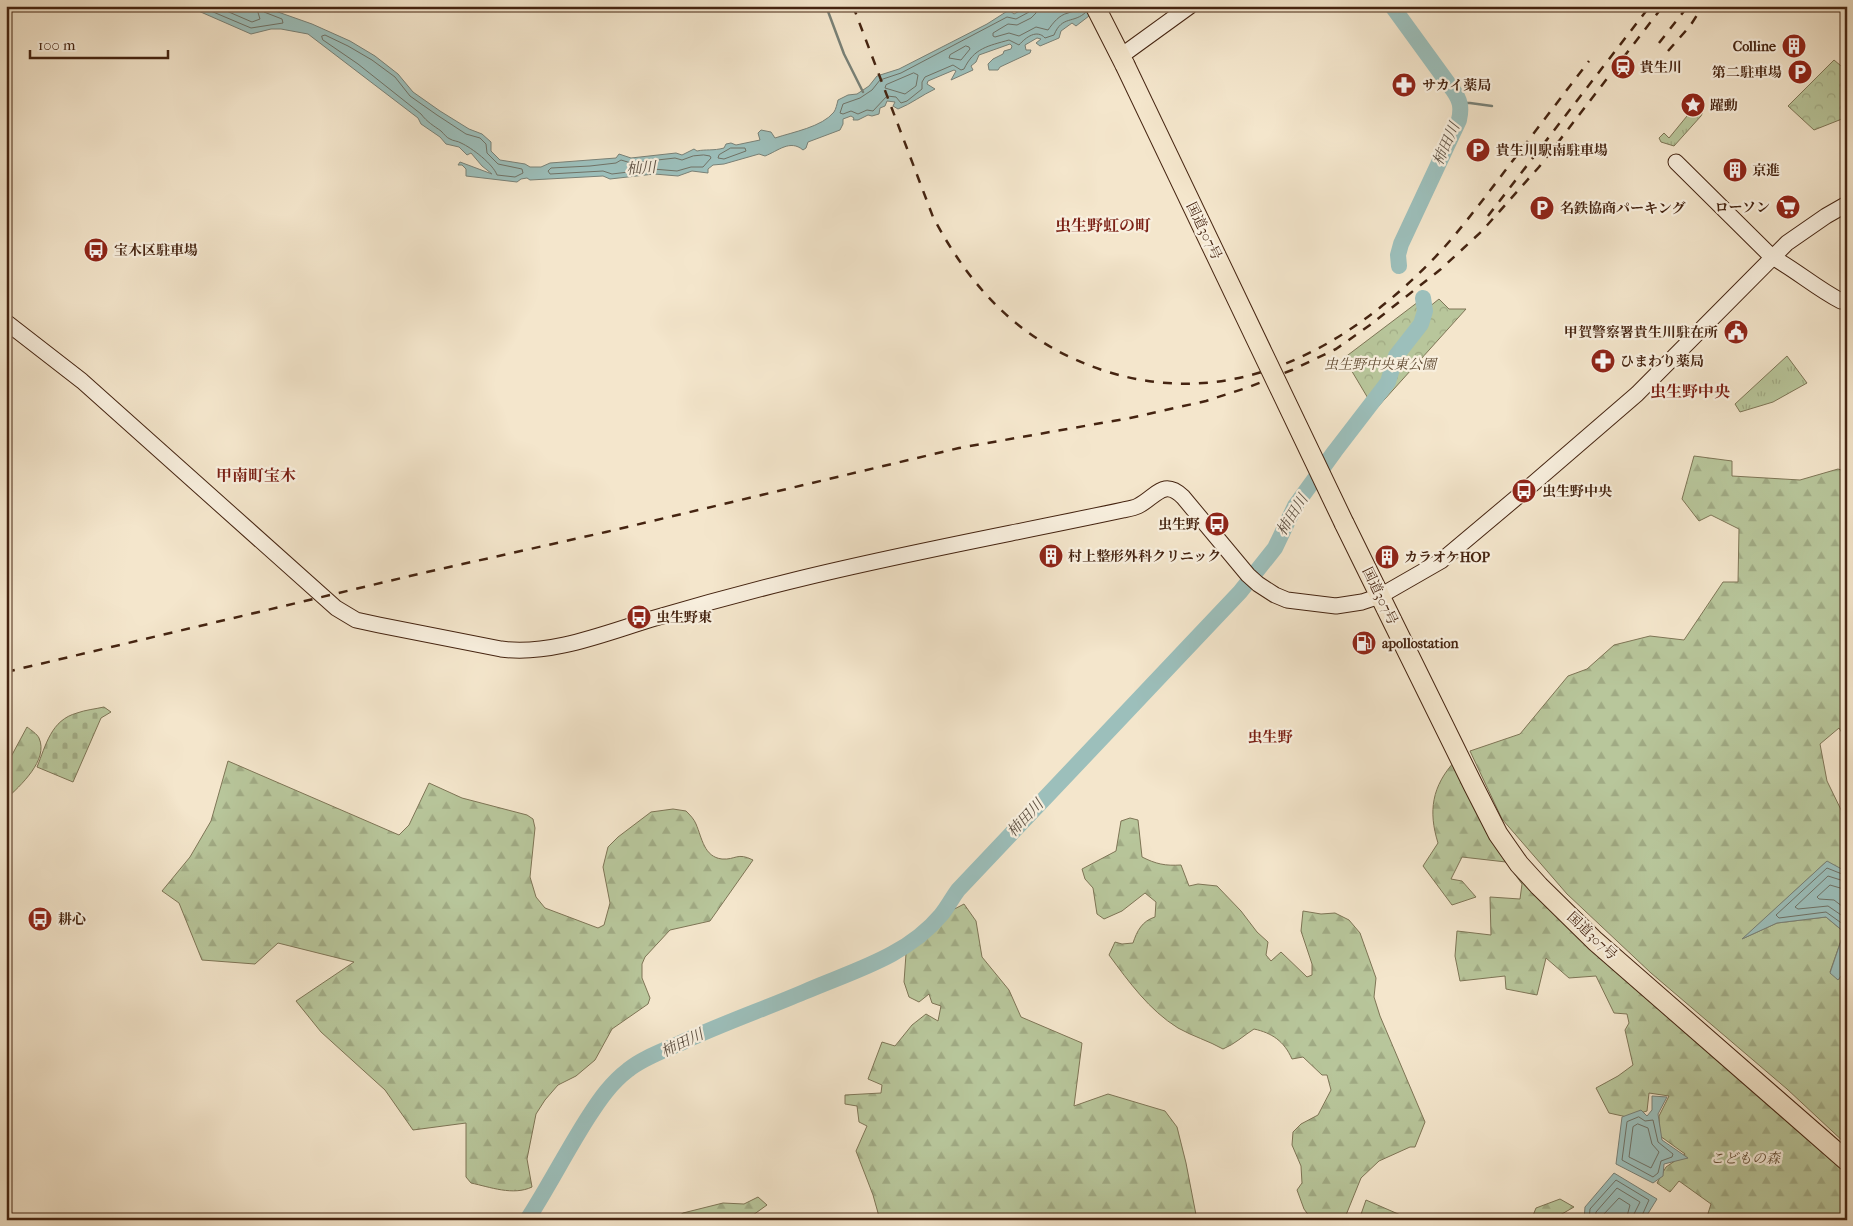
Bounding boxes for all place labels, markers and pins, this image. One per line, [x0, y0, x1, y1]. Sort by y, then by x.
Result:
building icon: Colline [1781, 33, 1807, 59]
place label: Colline [1733, 38, 1776, 55]
station icon: 貴生川 [1610, 54, 1636, 80]
place label: 貴生川 [1640, 59, 1682, 76]
parking icon: 第二駐車場 [1787, 59, 1813, 85]
place label: 第二駐車場 [1712, 64, 1782, 81]
pharmacy icon: サカイ薬局 [1391, 72, 1417, 98]
place label: サカイ薬局 [1422, 77, 1491, 94]
place icon: 躍動 [1680, 92, 1706, 118]
place label: 躍動 [1710, 97, 1738, 114]
parking icon: 貴生川駅南駐車場 [1465, 137, 1491, 163]
place label: 貴生川駅南駐車場 [1496, 142, 1608, 159]
building icon: 京進 [1722, 157, 1748, 183]
place label: 京進 [1752, 162, 1780, 179]
supermarket icon: ローソン [1775, 194, 1801, 220]
parking icon: 名鉄協商パーキング [1529, 195, 1555, 221]
place label: ローソン [1715, 199, 1770, 216]
place label: 名鉄協商パーキング [1560, 200, 1686, 217]
bus stop icon: 宝木区駐車場 [83, 237, 109, 263]
place label: 宝木区駐車場 [114, 242, 198, 259]
public building icon: 甲賀警察署貴生川駐在所 [1723, 319, 1749, 345]
place label: 甲賀警察署貴生川駐在所 [1564, 324, 1718, 341]
pharmacy icon: ひまわり薬局 [1590, 348, 1616, 374]
place label: ひまわり薬局 [1620, 353, 1704, 370]
bus stop icon: 虫生野中央 [1511, 478, 1537, 504]
place label: 虫生野中央 [1542, 483, 1612, 500]
bus stop icon: 虫生野 [1204, 511, 1230, 537]
place label: 虫生野 [1158, 516, 1200, 533]
building icon: 村上整形外科クリニック [1038, 543, 1064, 569]
building icon: カラオケHOP [1374, 544, 1400, 570]
place label: 村上整形外科クリニック [1068, 548, 1221, 565]
place label: カラオケHOP [1404, 549, 1491, 566]
bus stop icon: 虫生野東 [626, 604, 652, 630]
place label: 虫生野東 [656, 609, 712, 626]
fuel station icon: apollostation [1351, 630, 1377, 656]
place label: apollostation [1382, 635, 1459, 652]
bus stop icon: 耕心 [27, 906, 53, 932]
place label: 耕心 [58, 911, 86, 928]

